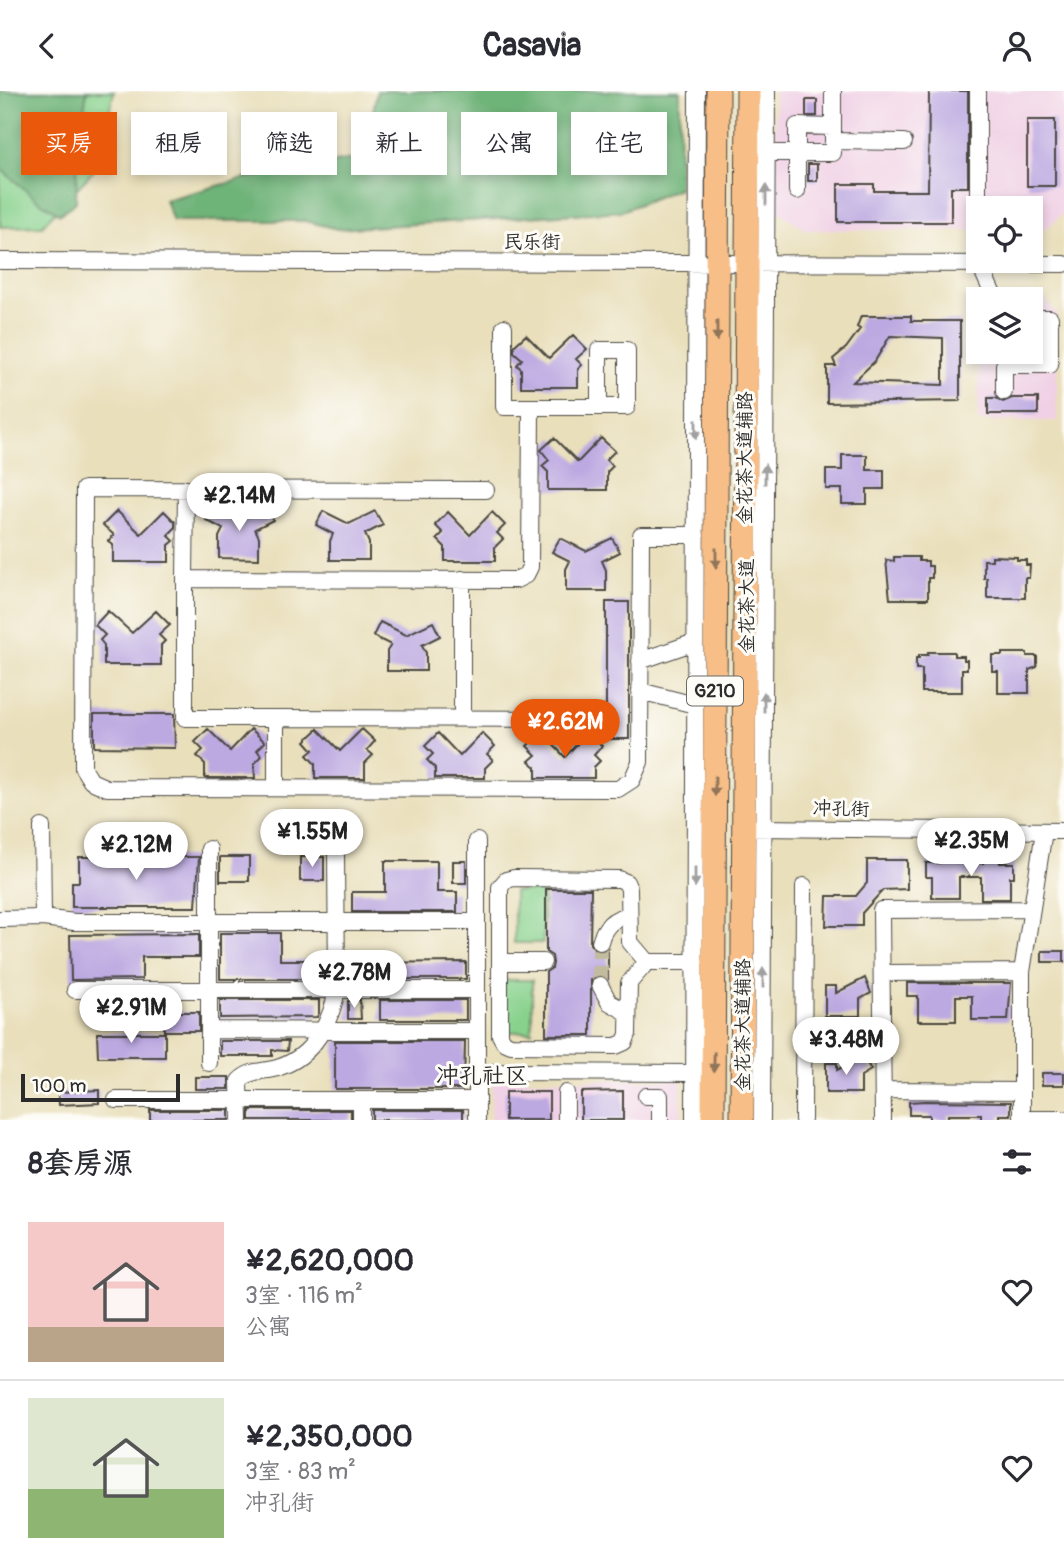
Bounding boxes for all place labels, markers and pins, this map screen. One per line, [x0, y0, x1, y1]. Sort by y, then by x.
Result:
pin: ¥2.14M [182, 473, 296, 533]
pin: ¥2.62M [508, 699, 622, 759]
pin: ¥1.55M [255, 809, 369, 869]
pin: ¥2.35M [914, 819, 1028, 878]
pin: ¥2.12M [79, 823, 193, 882]
pin: ¥2.78M [297, 951, 411, 1010]
pin: ¥2.91M [74, 985, 188, 1045]
pin: ¥3.48M [789, 1017, 903, 1077]

